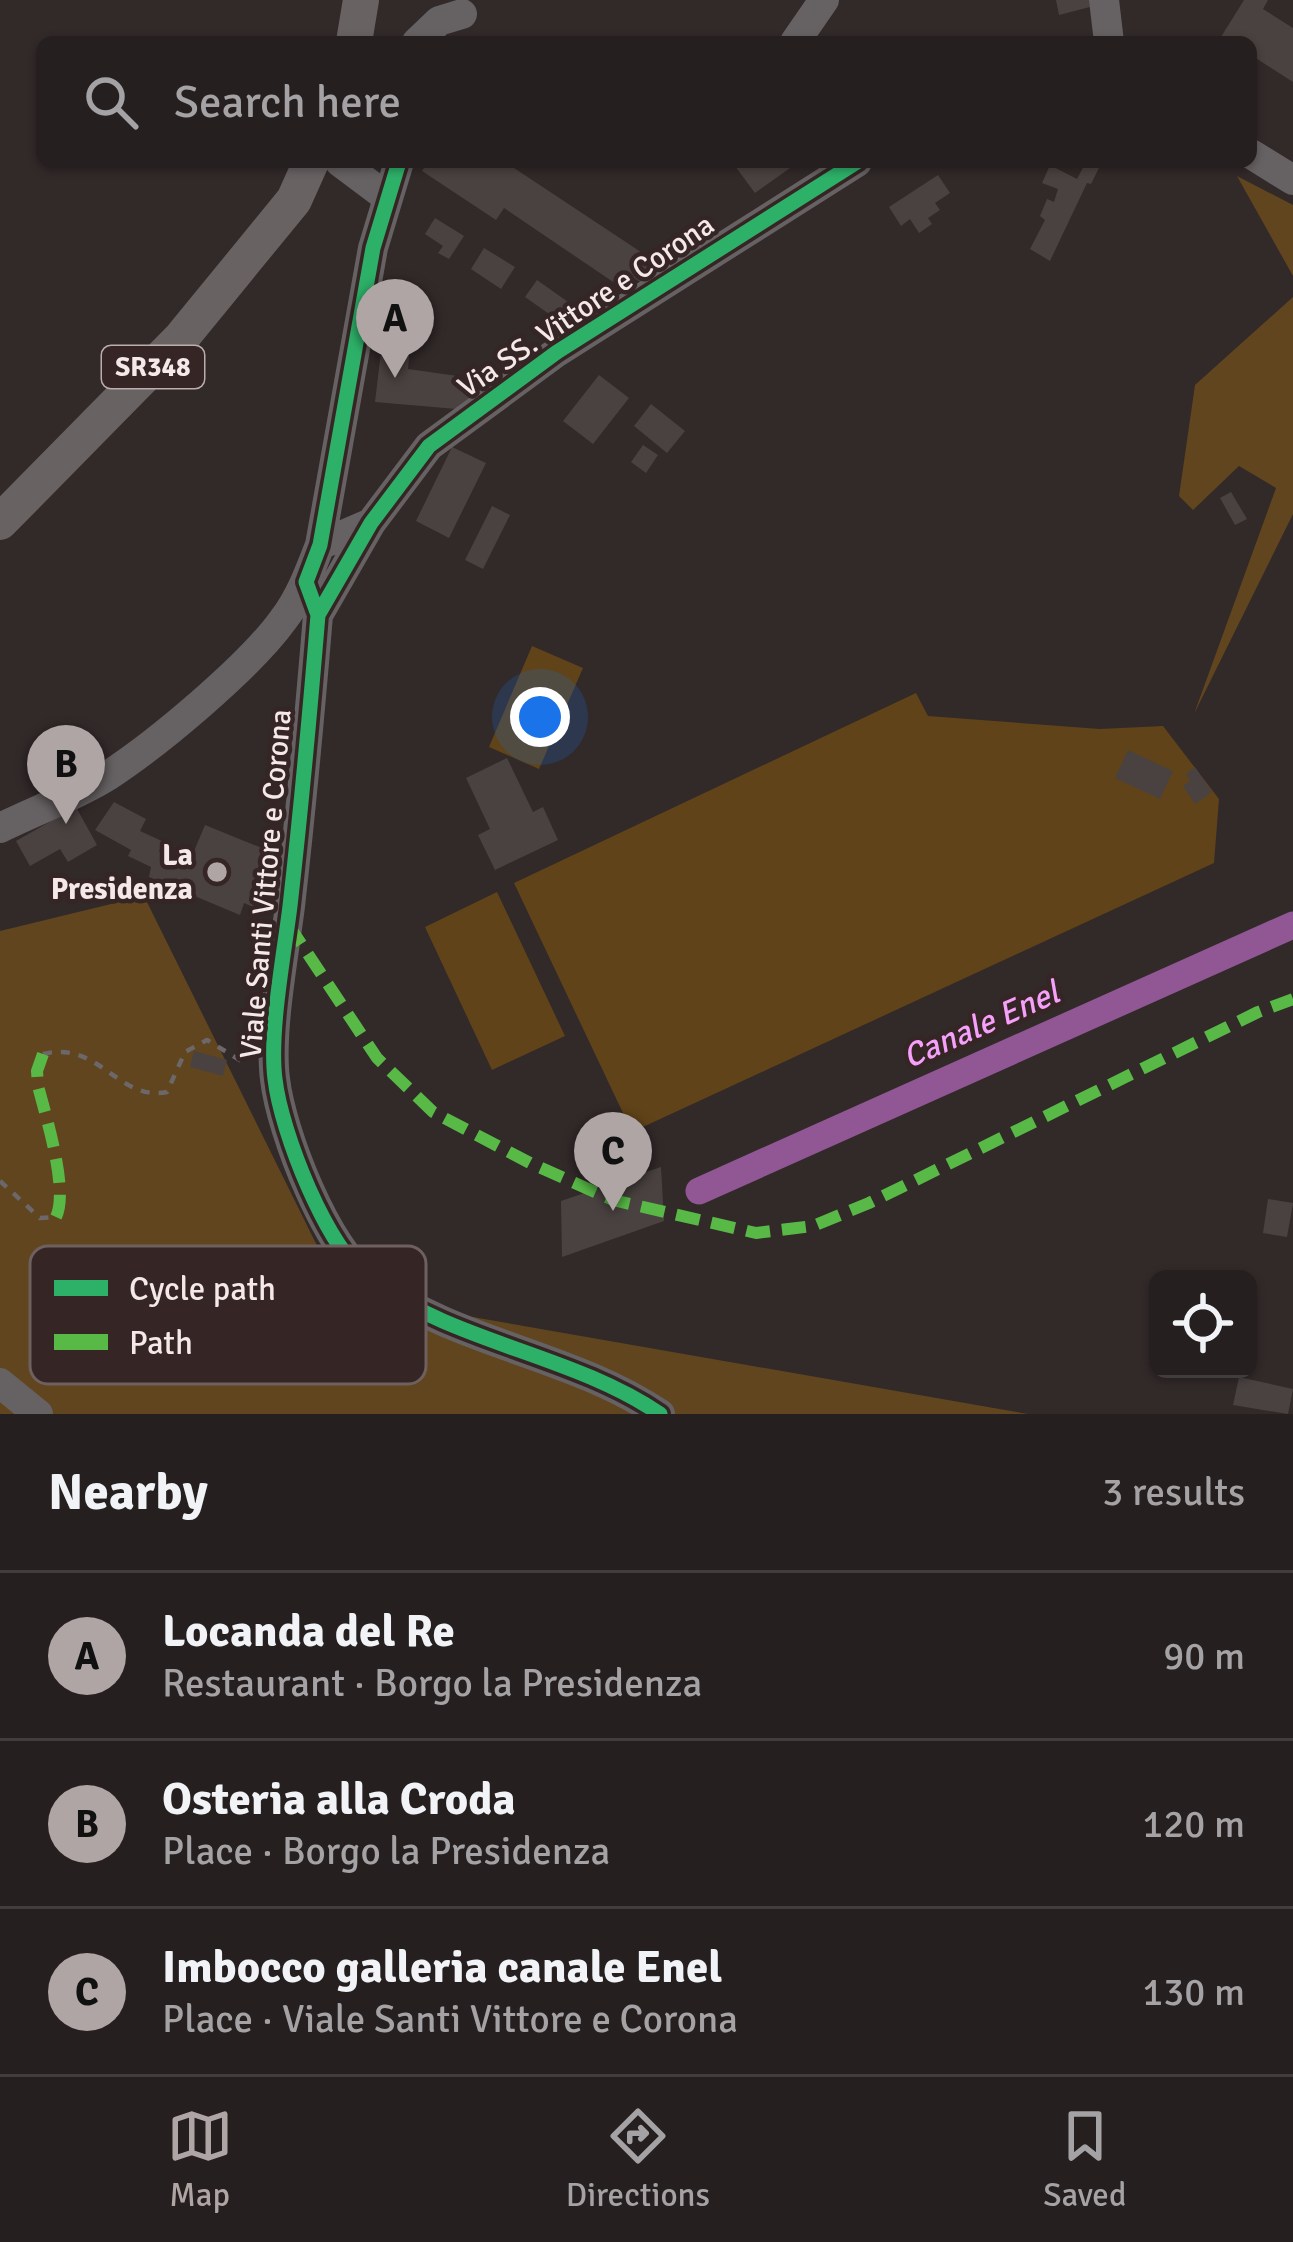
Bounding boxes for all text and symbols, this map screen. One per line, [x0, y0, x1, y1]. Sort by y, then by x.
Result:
search box [36, 36, 1257, 168]
icon: search [78, 69, 144, 135]
text: Search here [174, 75, 401, 130]
street label: Via SS. Vittore e Corona [451, 206, 721, 406]
pin: A [356, 279, 434, 378]
road number: SR348 [102, 346, 204, 388]
your location [510, 687, 570, 747]
street label: Viale Santi Vittore e Corona [232, 708, 300, 1060]
pin: B [27, 725, 105, 824]
place label: La Presidenza [51, 837, 193, 908]
marker: La Presidenza [204, 859, 230, 885]
water label: Canale Enel [896, 971, 1068, 1078]
pin: C [574, 1112, 652, 1211]
legend [30, 1246, 426, 1384]
text: Cycle path [129, 1269, 276, 1310]
map controls [1149, 1270, 1257, 1378]
button: locate [1149, 1270, 1257, 1378]
text: Path [129, 1323, 193, 1364]
text: Nearby [48, 1461, 208, 1524]
text: 3 results [1102, 1468, 1245, 1516]
text: Locanda del Re [162, 1604, 455, 1659]
text: A [75, 1632, 99, 1680]
text: 90 m [1163, 1632, 1245, 1680]
text: Restaurant · Borgo la Presidenza [162, 1659, 702, 1707]
text: Osteria alla Croda [162, 1772, 515, 1827]
text: B [75, 1800, 99, 1848]
text: 120 m [1142, 1800, 1245, 1848]
text: Place · Borgo la Presidenza [162, 1827, 610, 1875]
text: Imbocco galleria canale Enel [162, 1940, 722, 1995]
text: C [75, 1968, 99, 2016]
text: 130 m [1142, 1968, 1245, 2016]
text: Place · Viale Santi Vittore e Corona [162, 1995, 738, 2043]
tab: Map [167, 2103, 233, 2216]
tab: Directions [566, 2103, 710, 2216]
tab: Saved [1043, 2103, 1126, 2216]

